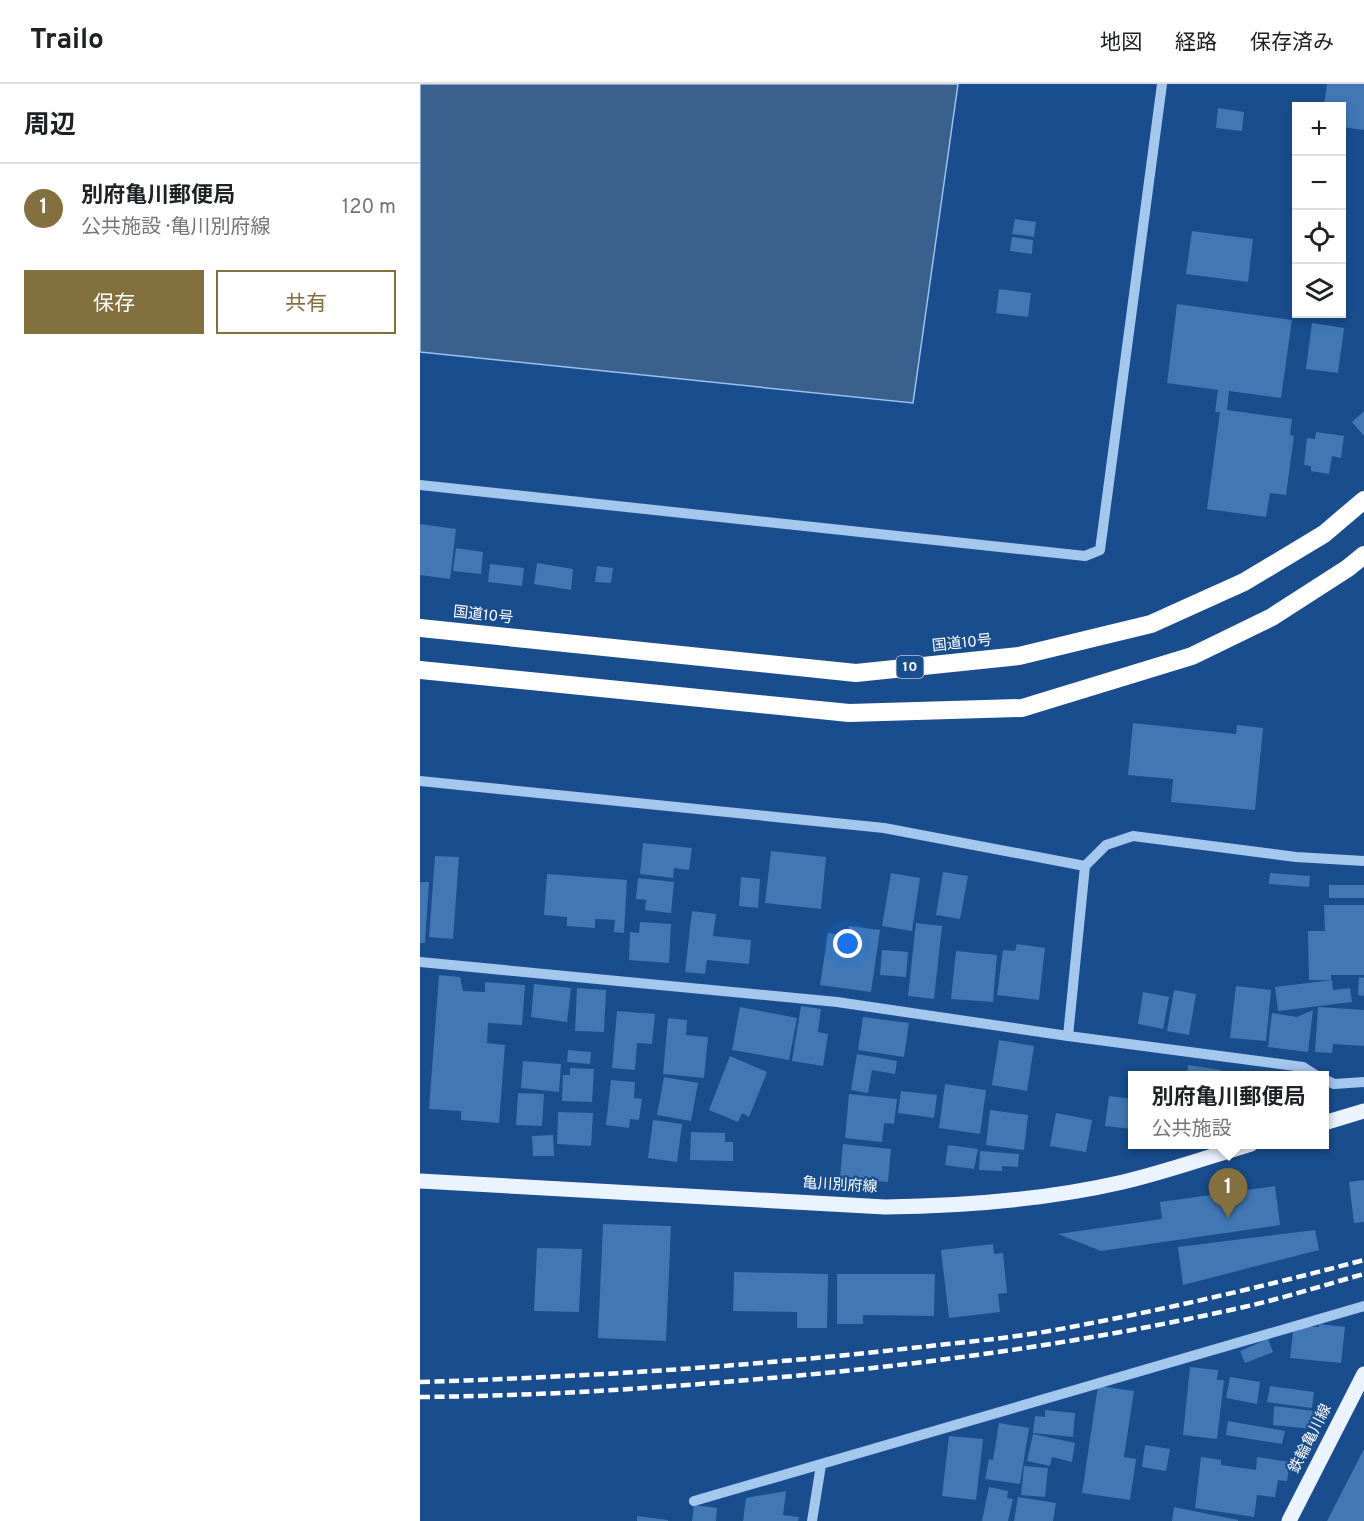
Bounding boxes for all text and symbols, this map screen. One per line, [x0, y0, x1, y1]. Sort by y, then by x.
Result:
text: Trailo [30, 23, 104, 59]
text: 地図 [1100, 30, 1142, 57]
text: 経路 [1175, 30, 1217, 57]
text: 保存済み [1250, 30, 1334, 57]
map controls [1292, 102, 1346, 318]
button: + [1292, 102, 1346, 156]
text: 周辺 [24, 110, 76, 143]
button: − [1292, 156, 1346, 210]
text: 別府亀川郵便局 [81, 183, 235, 210]
text: 1 [40, 195, 48, 221]
text: 120 m [342, 195, 396, 221]
button: locate [1292, 210, 1346, 264]
text: 公共施設 · 亀川別府線 [81, 215, 270, 241]
button: layers [1292, 264, 1346, 318]
button: 保存 [24, 270, 204, 334]
button: 共有 [216, 270, 396, 334]
street label: 国道10号 [452, 603, 514, 629]
street label: 国道10号 [931, 631, 993, 657]
road number: 10 [896, 656, 924, 678]
your location [833, 929, 862, 958]
popup [1128, 1071, 1329, 1149]
text: 別府亀川郵便局 [1151, 1085, 1306, 1112]
text: 公共施設 [1151, 1117, 1231, 1143]
pin: 1 [1208, 1168, 1248, 1218]
street label: 亀川別府線 [802, 1175, 878, 1197]
street label: 鉄輪亀川線 [1285, 1401, 1336, 1477]

